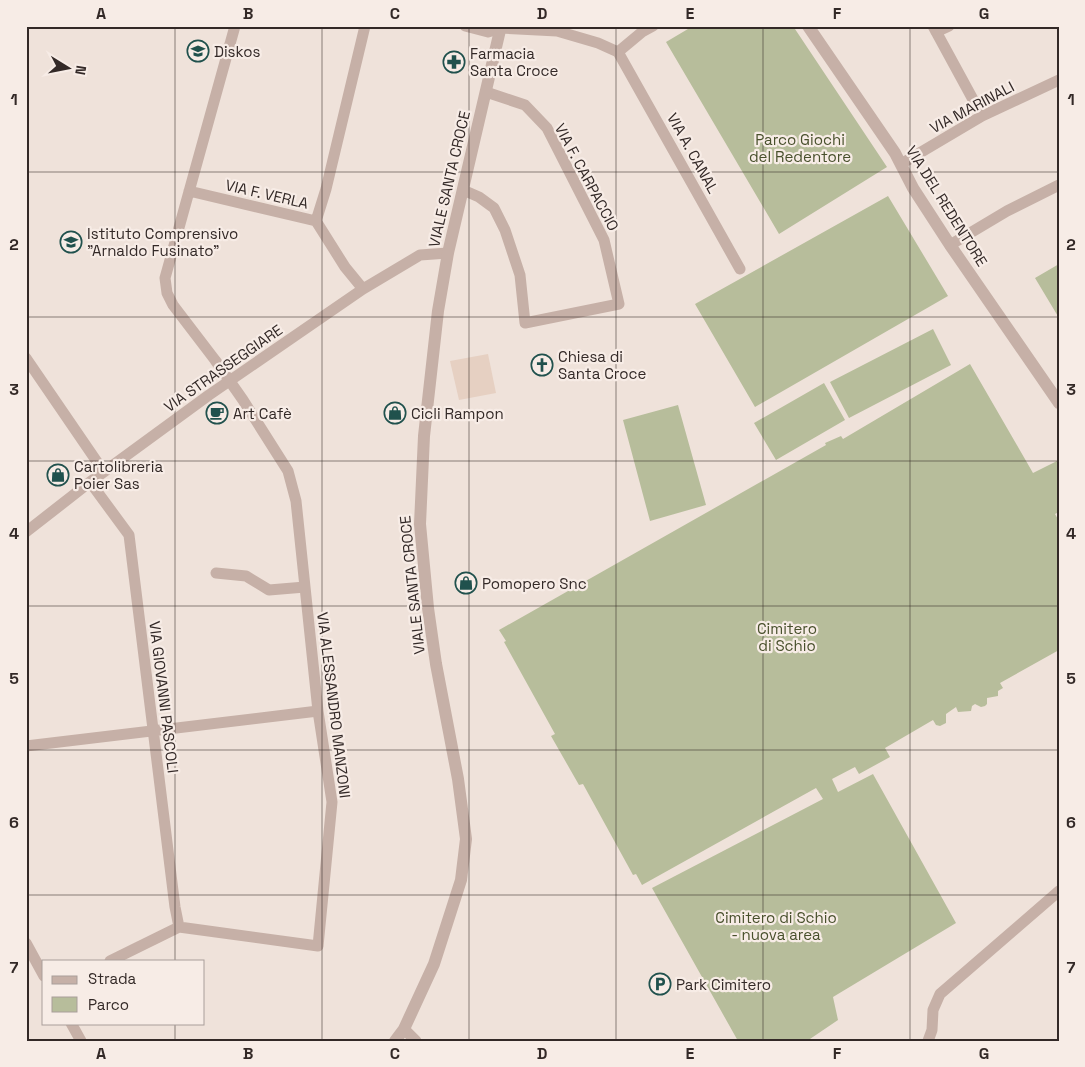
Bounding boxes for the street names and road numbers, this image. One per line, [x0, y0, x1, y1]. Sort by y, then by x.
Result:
street label: VIA MARINALI [927, 77, 1017, 137]
street label: VIALE SANTA CROCE [424, 109, 474, 249]
street label: VIA A. CANAL [663, 109, 723, 197]
street label: VIA F. CARPACCIO [551, 120, 623, 234]
street label: VIA DEL REDENTORE [902, 142, 992, 270]
street label: VIA F. VERLA [224, 175, 311, 213]
street label: VIA STRASSEGGIARE [160, 320, 286, 416]
street label: VIALE SANTA CROCE [395, 515, 429, 655]
street label: VIA ALESSANDRO MANZONI [313, 611, 355, 799]
street label: VIA GIOVANNI PASCOLI [145, 620, 183, 774]

